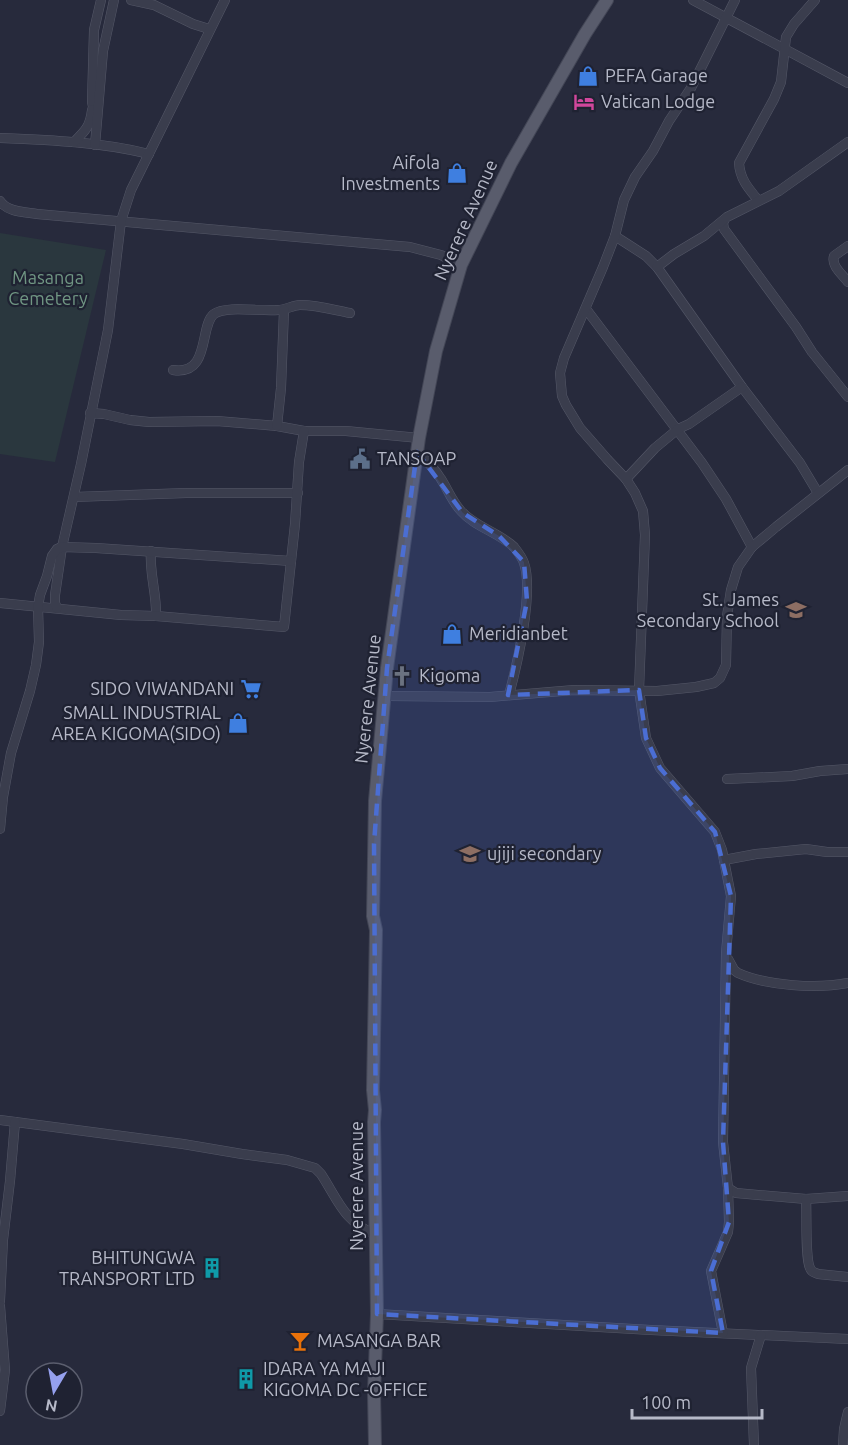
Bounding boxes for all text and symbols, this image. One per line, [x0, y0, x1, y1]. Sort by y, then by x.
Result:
shop icon: PEFA Garage [576, 64, 600, 88]
place label: PEFA Garage [605, 65, 708, 85]
hotel icon: Vatican Lodge [572, 90, 596, 114]
place label: Vatican Lodge [601, 91, 715, 111]
place label: Aifola Investments [341, 152, 440, 193]
street label: Nyerere Avenue [430, 156, 501, 283]
shop icon: Aifola Investments [445, 161, 469, 185]
park label: Masanga Cemetery [8, 267, 88, 308]
public building icon: TANSOAP [348, 447, 372, 471]
place label: TANSOAP [377, 448, 456, 468]
place label: St. James Secondary School [637, 589, 779, 630]
school or university icon: St. James Secondary School [784, 598, 808, 622]
shop icon: Meridianbet [440, 622, 464, 646]
place label: Meridianbet [469, 623, 568, 643]
street label: Nyerere Avenue [350, 633, 384, 764]
church icon: Kigoma [390, 664, 414, 688]
place label: Kigoma [419, 665, 480, 685]
supermarket icon: SIDO VIWANDANI [239, 677, 263, 701]
place label: SIDO VIWANDANI [90, 678, 234, 698]
place label: SMALL INDUSTRIAL AREA KIGOMA(SIDO) [52, 702, 221, 744]
shop icon: SMALL INDUSTRIAL AREA KIGOMA(SIDO) [226, 711, 250, 735]
school or university icon: ujiji secondary [458, 842, 482, 866]
place label: ujiji secondary [487, 843, 602, 863]
street label: Nyerere Avenue [346, 1121, 366, 1251]
place label: BHITUNGWA TRANSPORT LTD [59, 1247, 195, 1288]
building icon: BHITUNGWA TRANSPORT LTD [200, 1256, 224, 1280]
bar icon: MASANGA BAR [288, 1329, 312, 1353]
place label: MASANGA BAR [317, 1330, 441, 1350]
place label: IDARA YA MAJI KIGOMA DC -OFFICE [263, 1358, 428, 1399]
north arrow [24, 1361, 84, 1421]
building icon: IDARA YA MAJI KIGOMA DC -OFFICE [234, 1367, 258, 1391]
scale bar [632, 1382, 762, 1420]
text: 100 m [641, 1392, 691, 1412]
text: N [44, 1396, 59, 1416]

